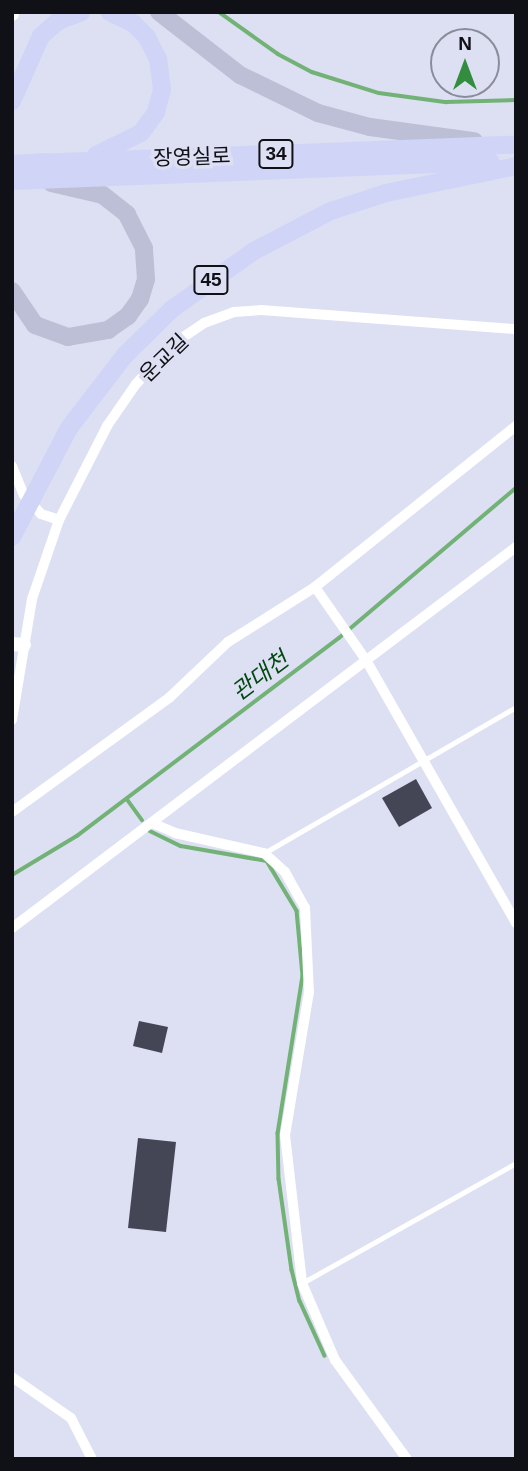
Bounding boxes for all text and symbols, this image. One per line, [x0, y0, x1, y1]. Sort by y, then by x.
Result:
north arrow [430, 28, 500, 98]
text: N [458, 33, 472, 54]
road number: 34 [257, 138, 295, 170]
street label: 장영실로 [153, 143, 231, 171]
road number: 45 [192, 264, 230, 296]
street label: 운교길 [134, 329, 194, 387]
water label: 관대천 [226, 646, 294, 706]

